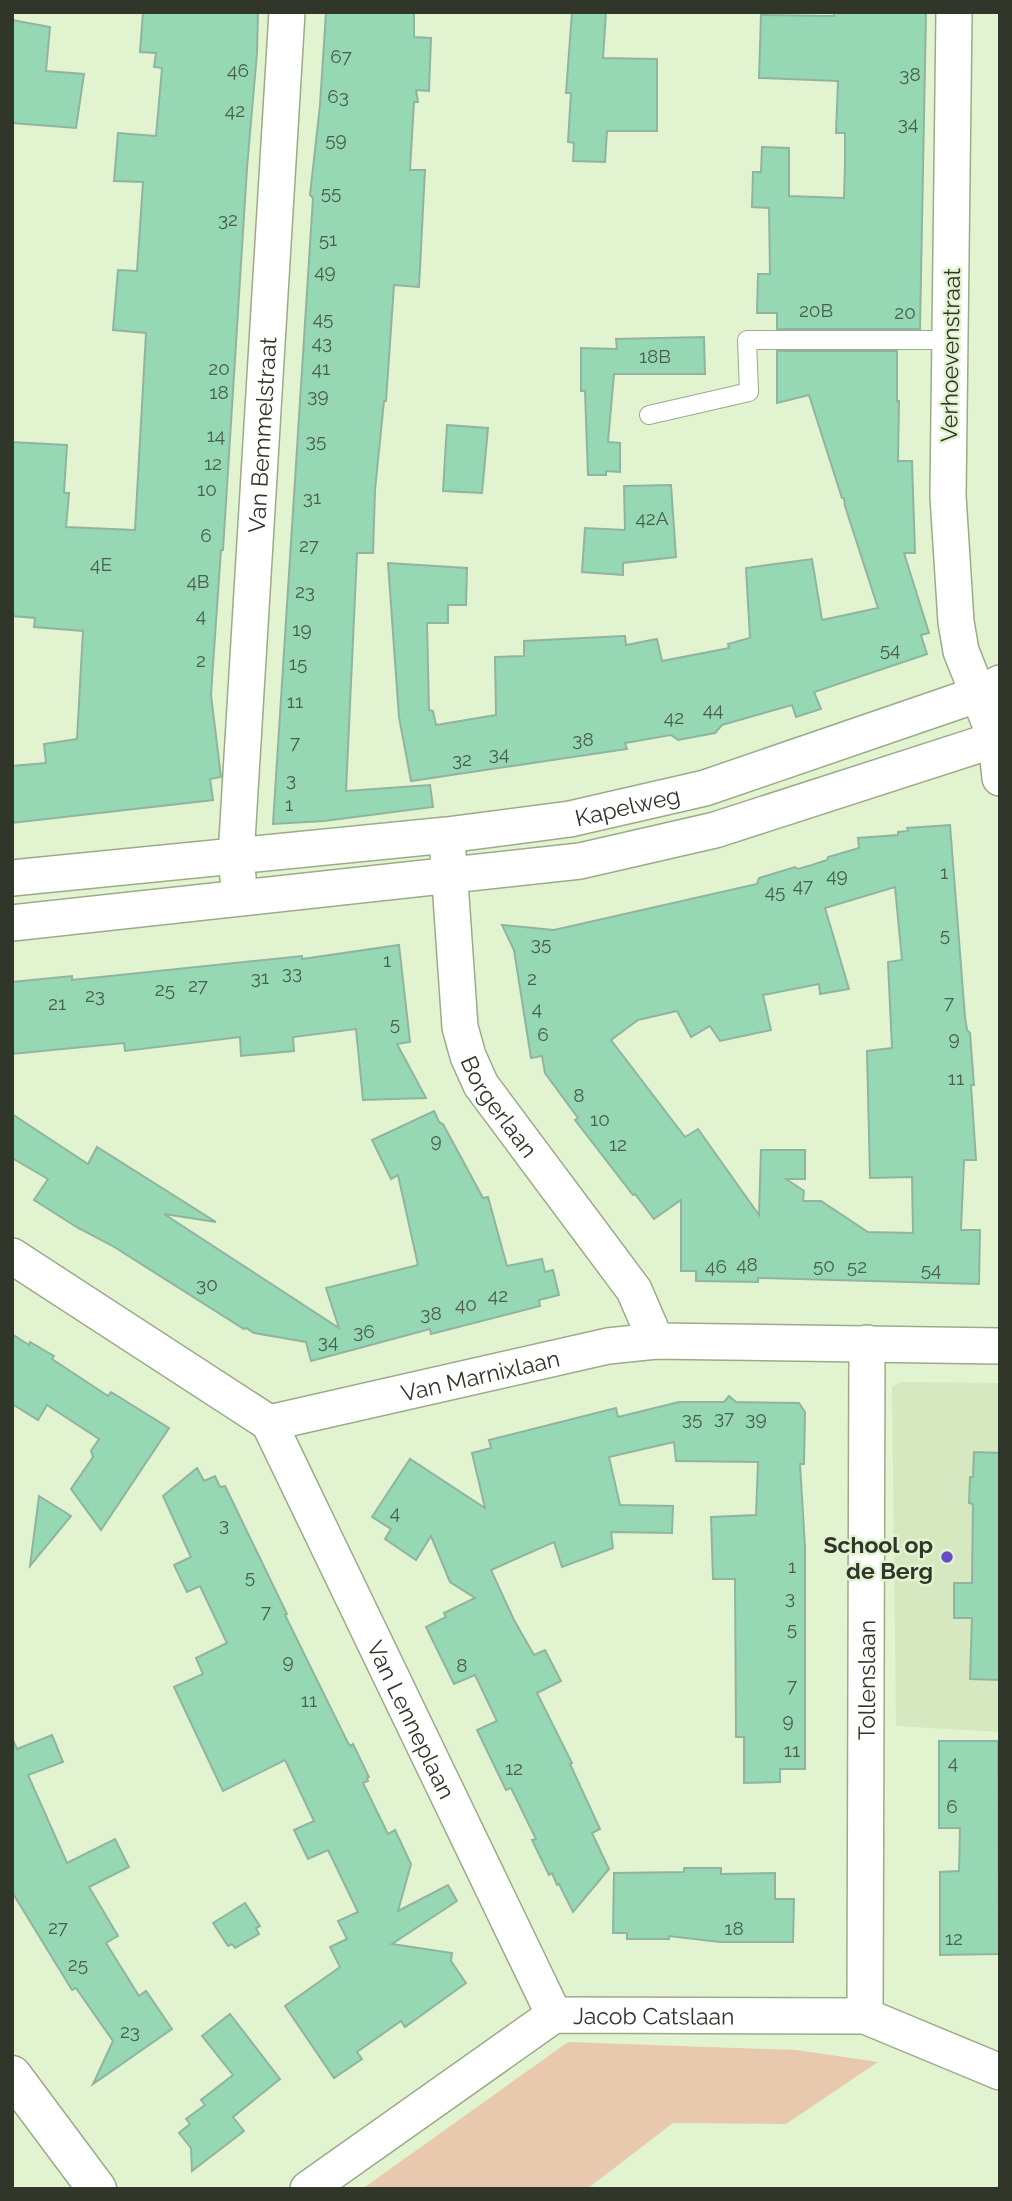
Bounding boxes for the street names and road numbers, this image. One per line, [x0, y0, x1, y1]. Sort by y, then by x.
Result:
street label: Verhoevenstraat [935, 267, 965, 442]
street label: Van Bemmelstraat [242, 336, 281, 534]
street label: Kapelweg [572, 781, 682, 831]
street label: Borgerlaan [456, 1051, 544, 1162]
street label: Van Marnixlaan [398, 1344, 562, 1406]
street label: Tollenslaan [852, 1620, 880, 1740]
street label: Van Lenneplaan [362, 1636, 461, 1803]
street label: Jacob Catslaan [573, 2002, 734, 2029]

